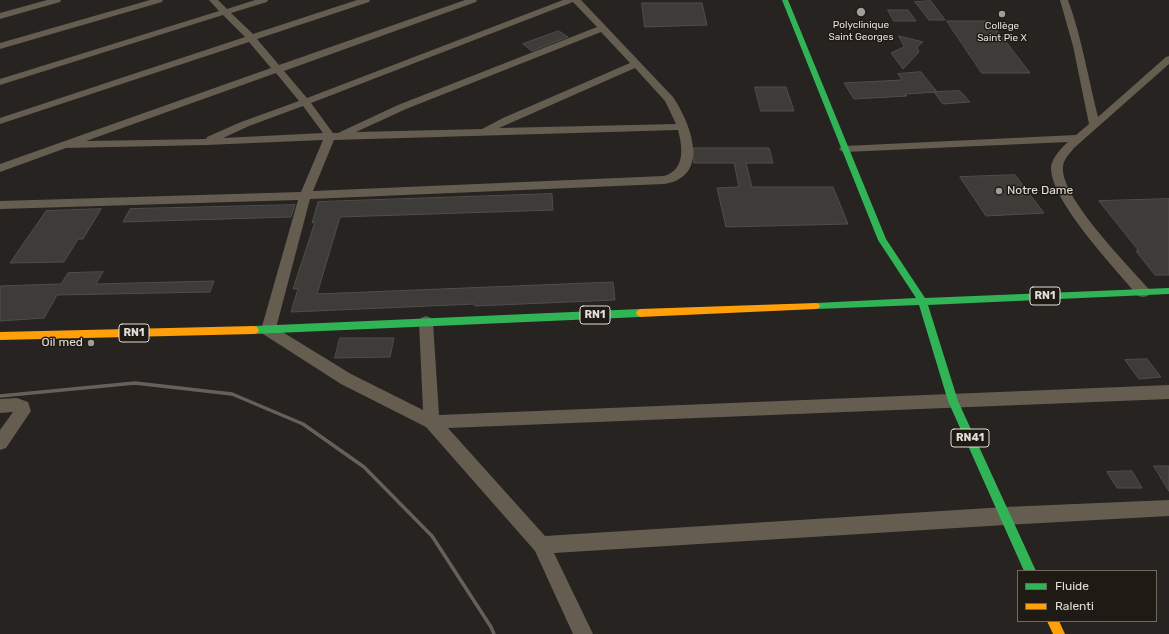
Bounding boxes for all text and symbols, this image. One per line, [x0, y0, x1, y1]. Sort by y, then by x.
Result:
marker: Polyclinique Saint Georges [855, 6, 867, 18]
marker: Collège Saint Pie X [997, 9, 1007, 19]
place label: Polyclinique Saint Georges [828, 19, 894, 42]
place label: Collège Saint Pie X [977, 20, 1027, 44]
place label: Notre Dame [1007, 184, 1073, 198]
marker: Notre Dame [994, 186, 1004, 196]
road number: RN1 [1030, 287, 1060, 305]
road number: RN1 [580, 306, 610, 324]
road number: RN1 [119, 324, 149, 342]
place label: Oil med [42, 336, 83, 350]
marker: Oil med [86, 338, 96, 348]
road number: RN41 [951, 429, 989, 447]
legend [1017, 570, 1157, 622]
text: Fluide [1055, 579, 1089, 593]
text: Ralenti [1055, 599, 1094, 613]

